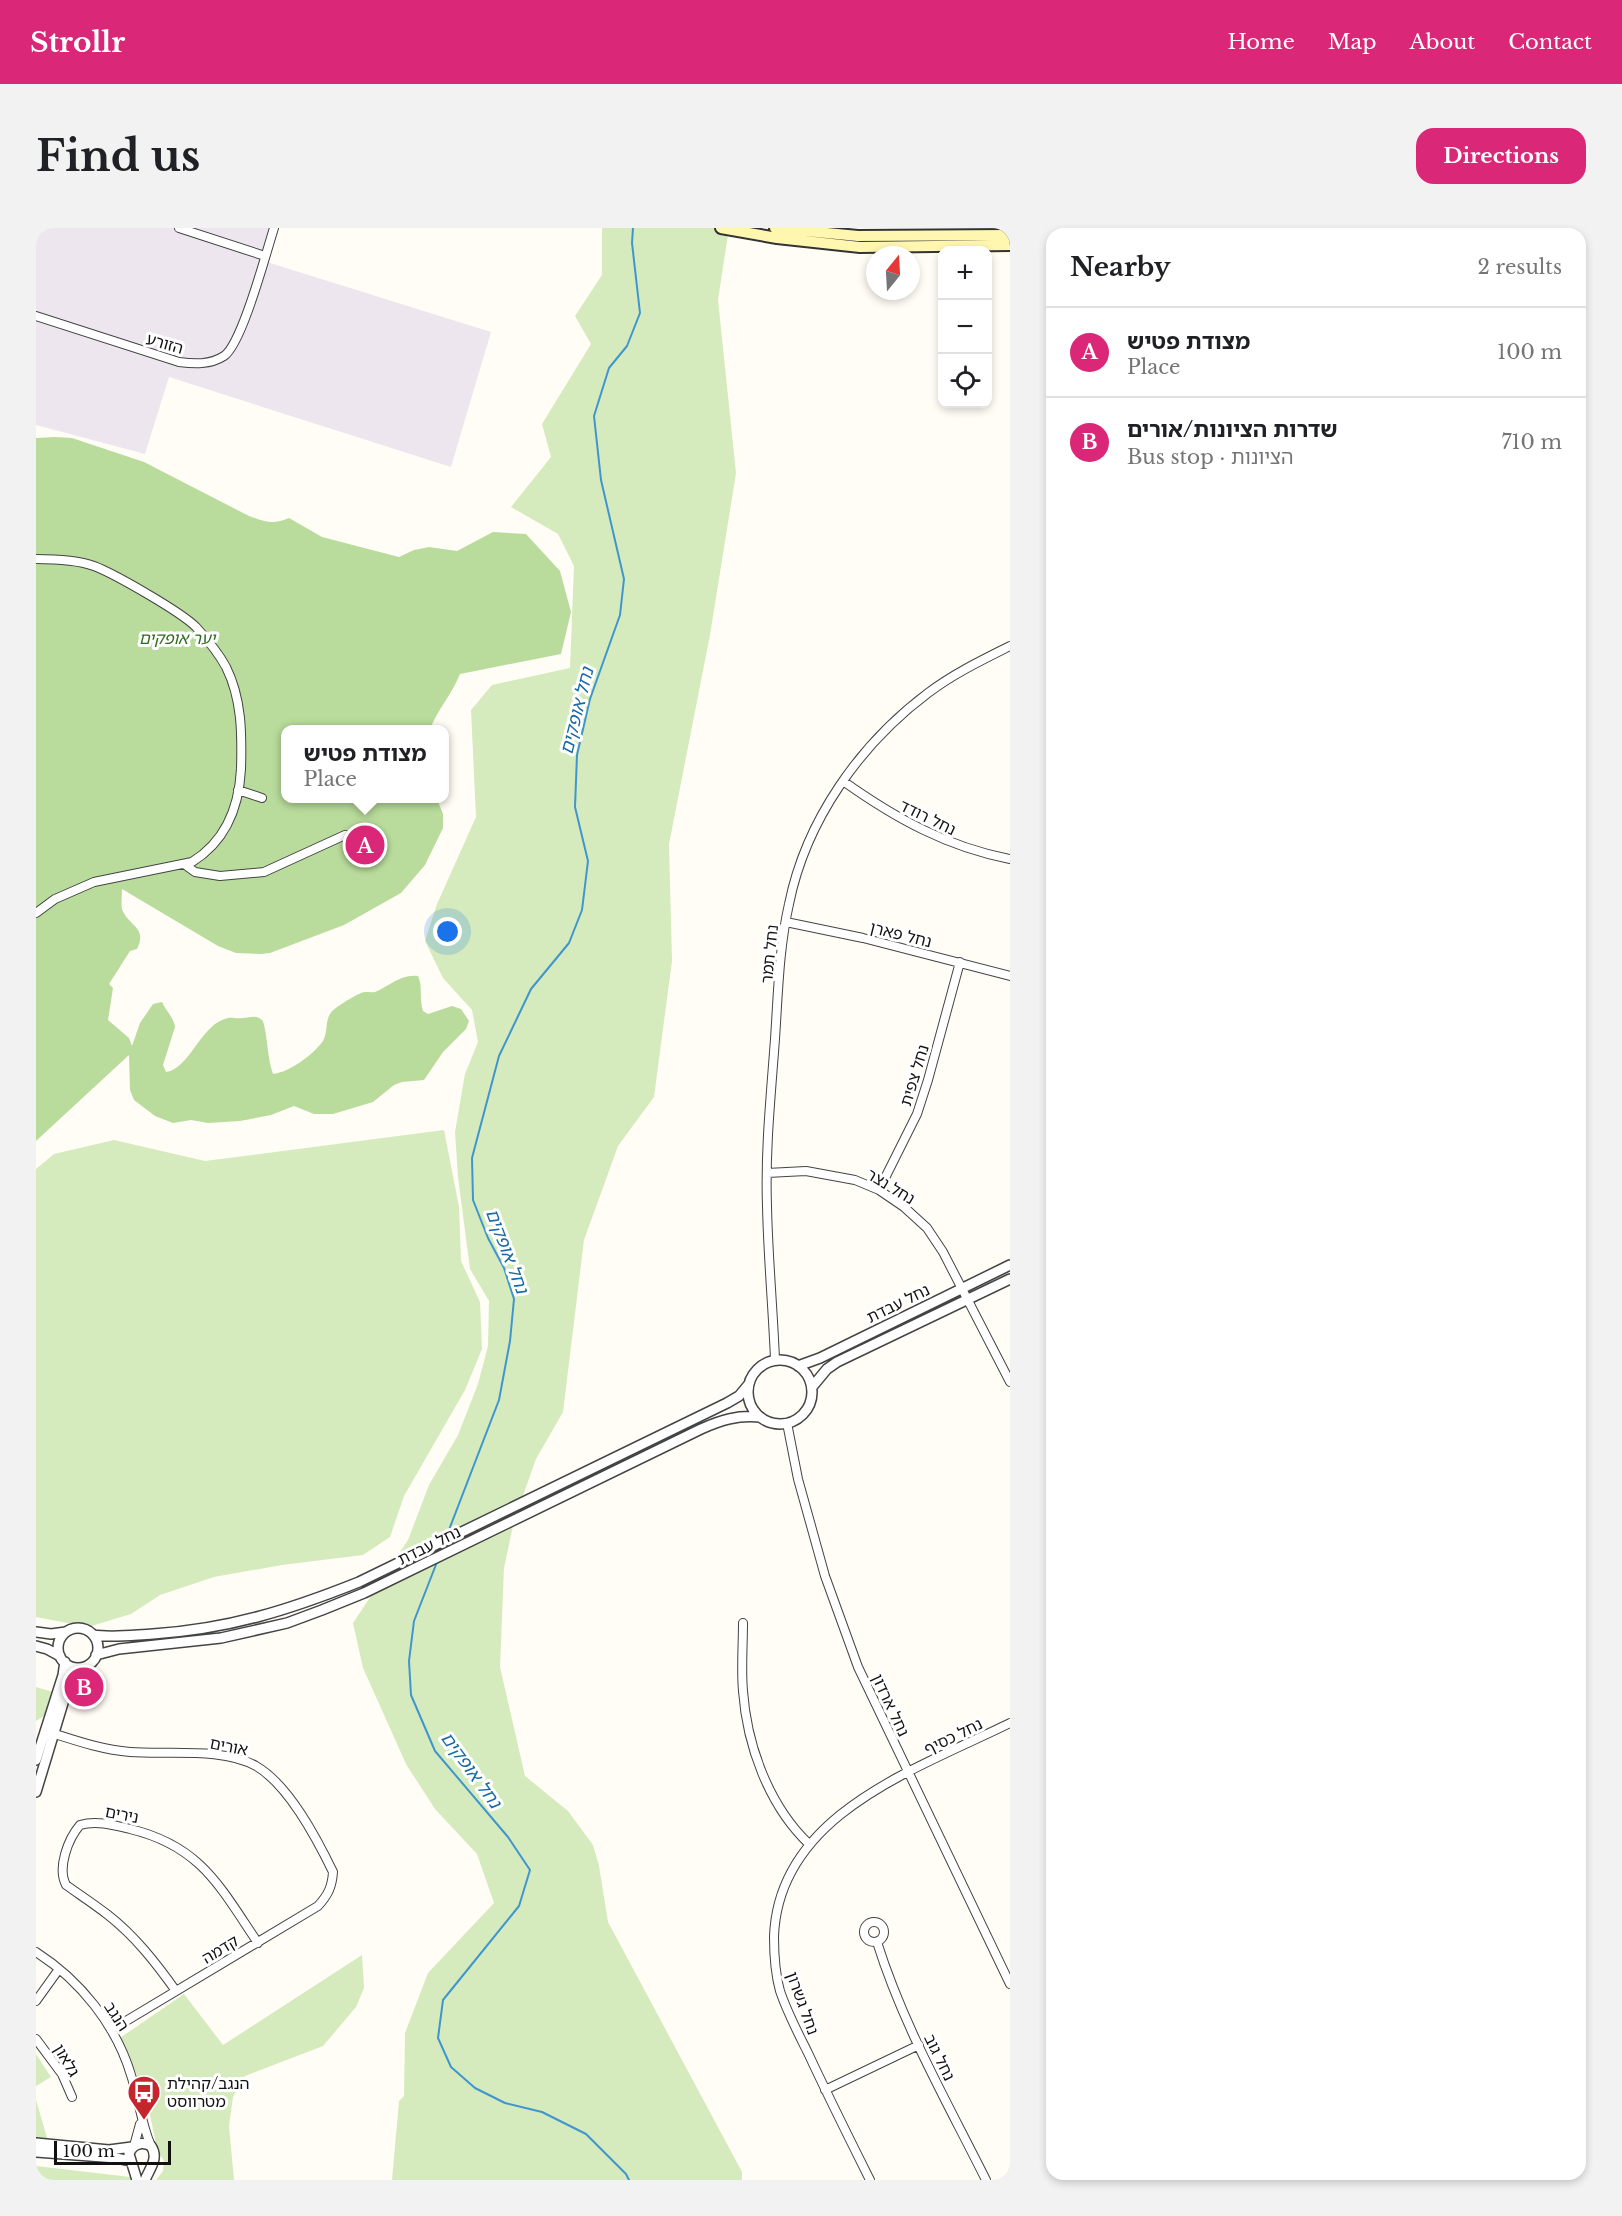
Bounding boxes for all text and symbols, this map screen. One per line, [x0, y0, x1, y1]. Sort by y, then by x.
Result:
text: Strollr [30, 25, 125, 60]
text: Home [1228, 29, 1295, 55]
text: Map [1328, 29, 1376, 55]
text: About [1409, 29, 1475, 55]
text: Contact [1508, 29, 1592, 55]
button: Directions [1416, 128, 1586, 184]
text: Find us [36, 130, 200, 182]
north arrow [866, 246, 920, 300]
map controls [938, 246, 992, 408]
button: + [938, 246, 992, 300]
text: Nearby [1070, 251, 1171, 283]
text: 2 results [1478, 255, 1562, 279]
button: − [938, 300, 992, 354]
street label: הזורע [144, 328, 186, 358]
text: מצודת פטיש [1127, 328, 1250, 355]
text: A [1081, 340, 1098, 364]
text: 100 m [1497, 340, 1562, 364]
button: locate [938, 354, 992, 408]
text: Place [1127, 355, 1181, 379]
text: שדרות הציונות/אורים [1127, 416, 1338, 443]
text: B [1082, 430, 1097, 454]
text: 710 m [1502, 430, 1562, 454]
text: Bus stop · הציונות [1127, 445, 1293, 469]
park label: יער אופקים [139, 628, 216, 648]
water label: נחל אופקים [556, 664, 599, 757]
popup [281, 725, 449, 803]
text: מצודת פטיש [303, 740, 427, 767]
text: Place [303, 767, 357, 791]
street label: נחל רודד [897, 795, 959, 839]
pin: A [346, 822, 384, 868]
your location [433, 917, 462, 946]
street label: נחל פארן [868, 917, 934, 951]
street label: נחל תמר [756, 924, 782, 984]
street label: נחל צפית [895, 1042, 933, 1108]
street label: נחל נצר [863, 1164, 919, 1208]
water label: נחל אופקים [481, 1206, 534, 1297]
street label: נחל עבדת [863, 1279, 933, 1327]
street label: נחל עבדת [394, 1521, 464, 1569]
pin: B [64, 1664, 104, 1710]
street label: נחל ארדון [868, 1670, 914, 1740]
street label: נחל כסיף [921, 1713, 985, 1759]
water label: נחל אופקים [436, 1728, 507, 1813]
street label: אורים [208, 1733, 250, 1759]
street label: נירים [104, 1801, 140, 1827]
street label: קדמה [198, 1930, 242, 1968]
street label: נחל גשרון [782, 1969, 824, 2037]
street label: הנגב [100, 1997, 134, 2035]
street label: נחל גוב [920, 2030, 960, 2084]
street label: גלאון [50, 2040, 84, 2080]
place label: הנגב/קהילת מטרווסט [167, 2073, 250, 2111]
bus stop icon: הנגב/קהילת מטרווסט [126, 2074, 162, 2121]
scale bar [54, 2138, 171, 2166]
text: 100 m [63, 2141, 115, 2161]

